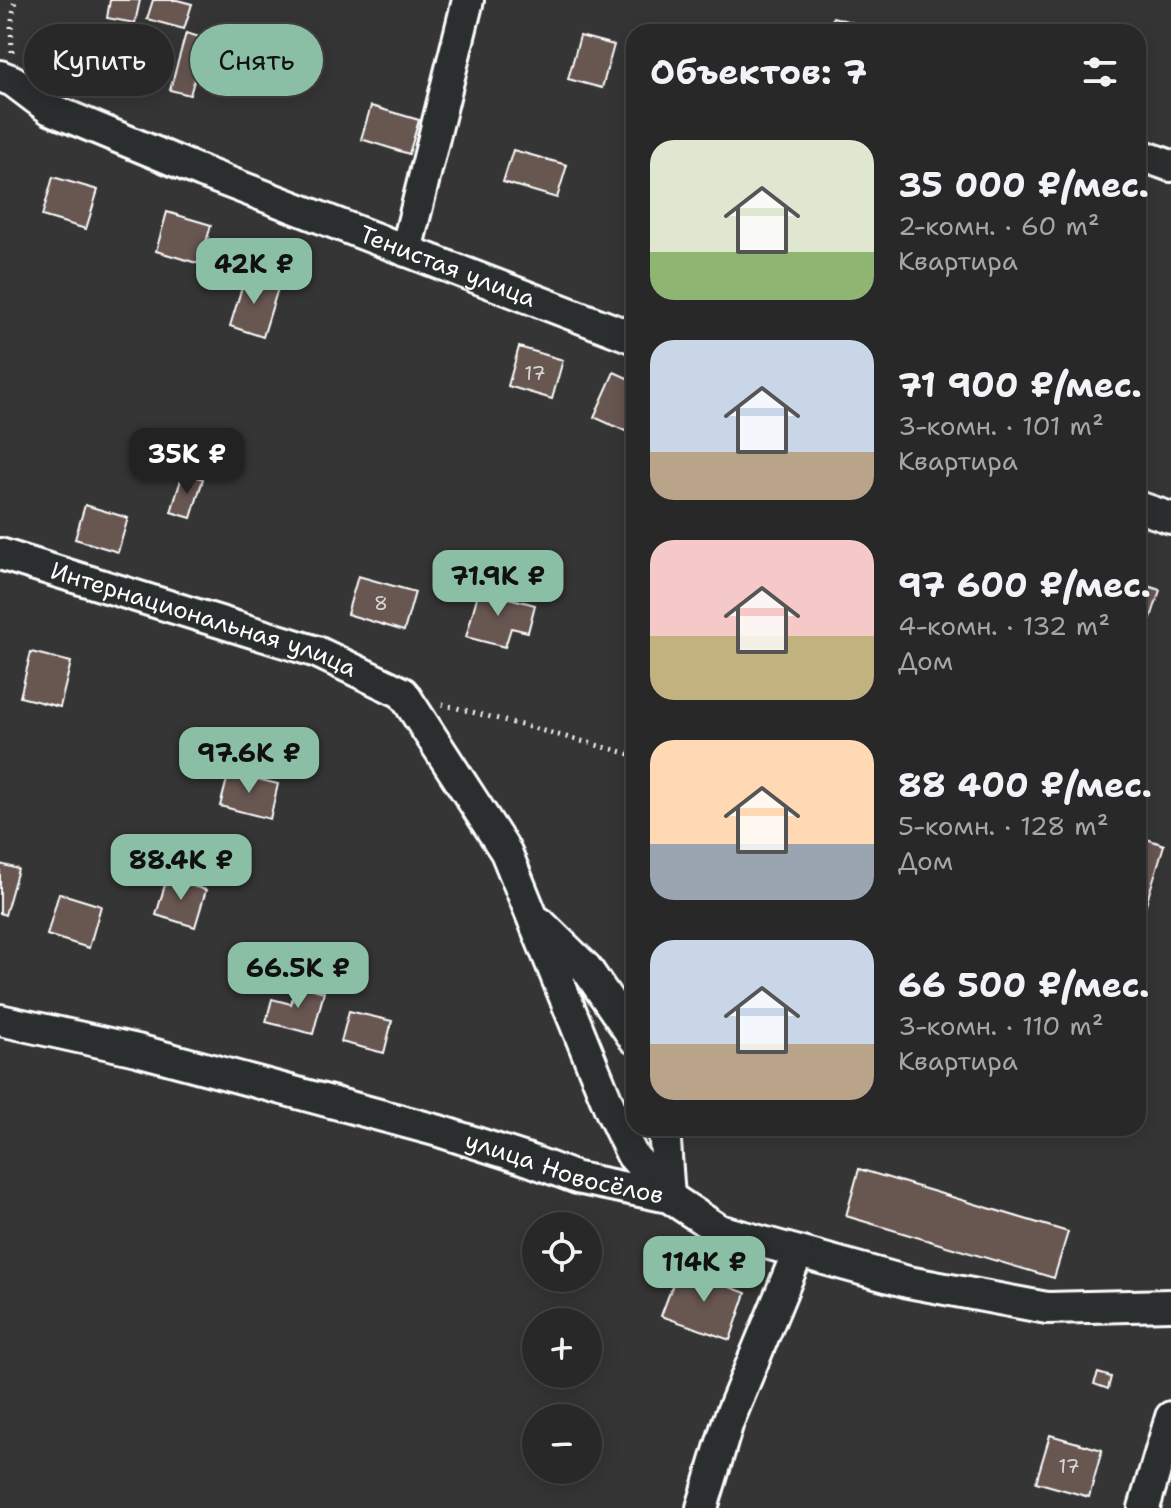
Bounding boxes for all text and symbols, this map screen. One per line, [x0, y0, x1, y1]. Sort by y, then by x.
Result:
chip: Купить [24, 24, 174, 96]
chip: Снять [190, 24, 323, 96]
text: Объектов: 7 [650, 49, 867, 95]
icon: filters [1078, 50, 1122, 94]
text: 35 000 ₽/мес. [898, 162, 1149, 208]
icon: home [714, 172, 810, 268]
text: 2-комн. · 60 m² [898, 208, 1100, 243]
street label: Тенистая улица [355, 218, 540, 315]
pin: 42K ₽ [198, 238, 310, 306]
text: Квартира [898, 243, 1018, 278]
text: 42K ₽ [214, 246, 294, 281]
house number: 17 [524, 360, 546, 386]
text: 71 900 ₽/мес. [898, 362, 1142, 408]
icon: home [714, 372, 810, 468]
text: 3-комн. · 101 m² [898, 408, 1104, 443]
pin: 35K ₽ [131, 428, 243, 496]
text: 35K ₽ [147, 436, 227, 471]
text: Квартира [898, 443, 1018, 478]
pin: 71.9K ₽ [424, 550, 572, 618]
street label: Интернациональная улица [47, 555, 362, 685]
text: 71.9K ₽ [450, 558, 546, 593]
text: 97 600 ₽/мес. [898, 562, 1151, 608]
icon: home [714, 572, 810, 668]
house number: 8 [374, 590, 388, 616]
text: 4-комн. · 132 m² [898, 608, 1110, 643]
text: Дом [898, 643, 953, 678]
pin: 97.6K ₽ [175, 727, 323, 795]
text: 97.6K ₽ [197, 735, 301, 770]
text: 88 400 ₽/мес. [898, 762, 1152, 808]
icon: home [714, 772, 810, 868]
text: 5-комн. · 128 m² [898, 808, 1109, 843]
pin: 88.4K ₽ [107, 834, 255, 902]
text: 88.4K ₽ [129, 842, 233, 877]
text: Дом [898, 843, 953, 878]
pin: 66.5K ₽ [224, 942, 372, 1010]
text: 66.5K ₽ [246, 950, 350, 985]
text: 66 500 ₽/мес. [898, 962, 1150, 1008]
icon: home [714, 972, 810, 1068]
text: 3-комн. · 110 m² [898, 1008, 1104, 1043]
text: Квартира [898, 1043, 1018, 1078]
street label: улица Новосёлов [461, 1124, 666, 1211]
map controls [522, 1212, 602, 1484]
button: locate [522, 1212, 602, 1292]
pin: 114K ₽ [639, 1236, 769, 1304]
text: 114K ₽ [661, 1244, 747, 1279]
button: + [522, 1308, 602, 1388]
button: − [522, 1404, 602, 1484]
house number: 17 [1058, 1453, 1080, 1479]

